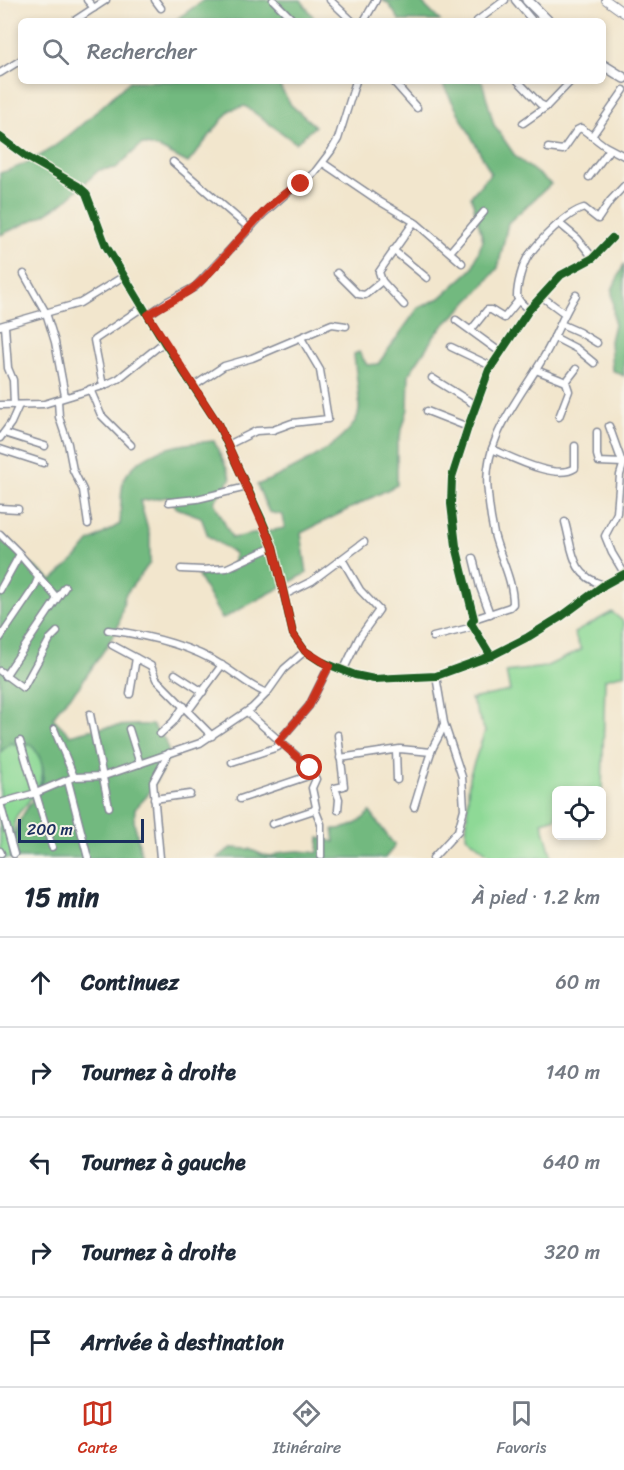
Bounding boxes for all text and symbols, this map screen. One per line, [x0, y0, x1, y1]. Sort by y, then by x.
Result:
search box [18, 18, 606, 84]
text: Rechercher [87, 32, 197, 71]
icon: search [39, 35, 72, 68]
route end [287, 170, 313, 196]
route start [296, 754, 322, 780]
map controls [552, 786, 606, 840]
button: locate [552, 786, 606, 840]
text: 200 m [27, 815, 73, 844]
scale bar [18, 816, 144, 844]
text: 15 min [24, 874, 99, 920]
text: À pied · 1.2 km [472, 880, 600, 915]
text: Continuez [81, 963, 179, 1002]
text: 60 m [555, 965, 600, 1000]
icon: ahead [24, 966, 57, 999]
text: Tournez à droite [81, 1053, 236, 1092]
text: 140 m [546, 1055, 600, 1090]
icon: right [24, 1056, 57, 1089]
text: Tournez à gauche [81, 1143, 246, 1182]
text: 640 m [543, 1145, 600, 1180]
icon: left [24, 1146, 57, 1179]
text: Tournez à droite [81, 1233, 236, 1272]
text: 320 m [544, 1235, 600, 1270]
icon: right [24, 1236, 57, 1269]
text: Arrivée à destination [81, 1323, 284, 1362]
icon: arrive [24, 1326, 57, 1359]
tab: Carte [78, 1397, 117, 1462]
tab: Itinéraire [273, 1397, 341, 1462]
tab: Favoris [496, 1397, 546, 1462]

